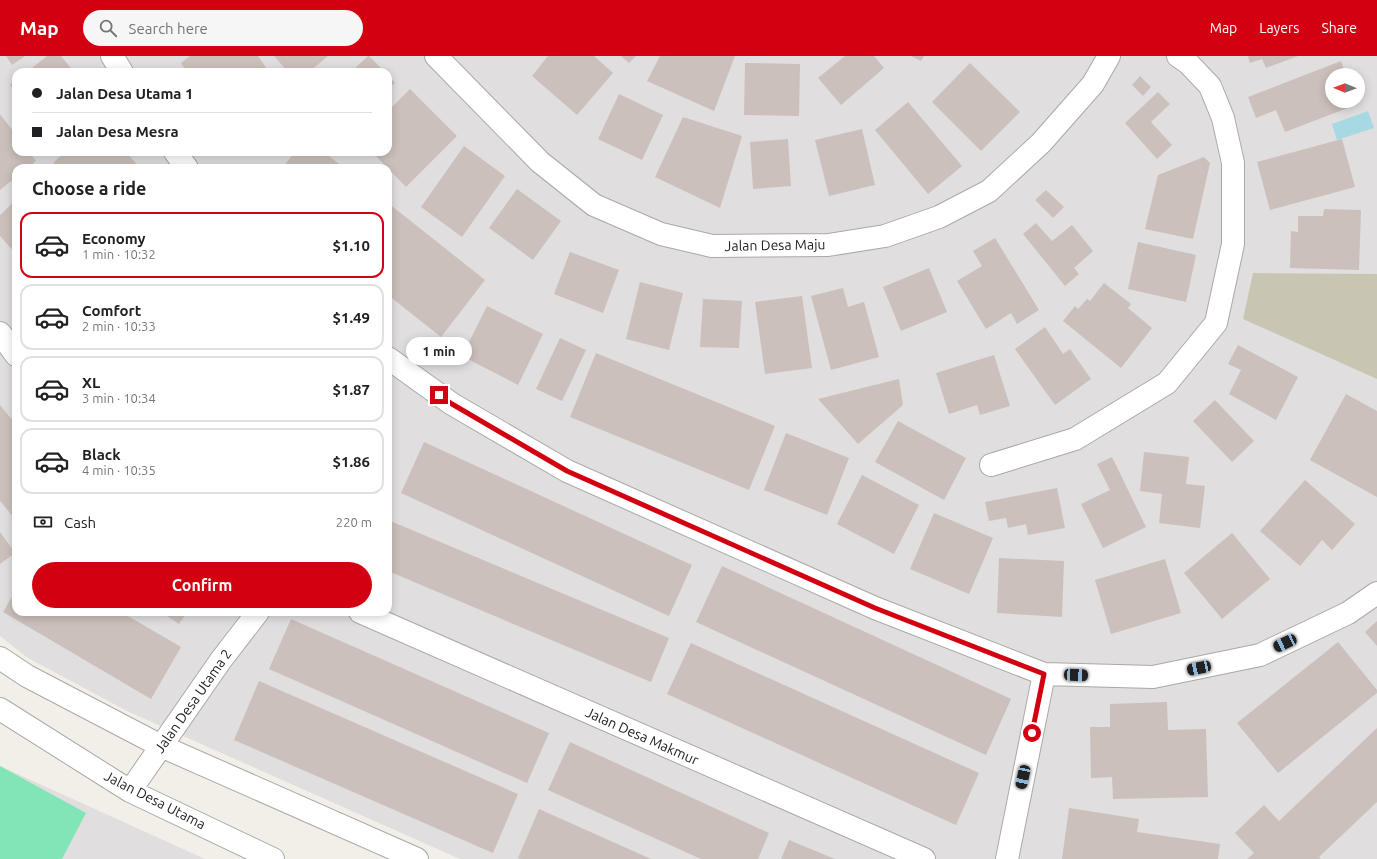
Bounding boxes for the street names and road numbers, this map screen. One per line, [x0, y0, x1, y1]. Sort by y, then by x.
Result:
street label: Jalan Desa Maju [724, 236, 826, 254]
street label: Jalan Desa Utama 2 [151, 646, 235, 756]
street label: Jalan Desa Makmur [583, 704, 702, 768]
street label: Jalan Desa Utama [102, 767, 208, 833]

